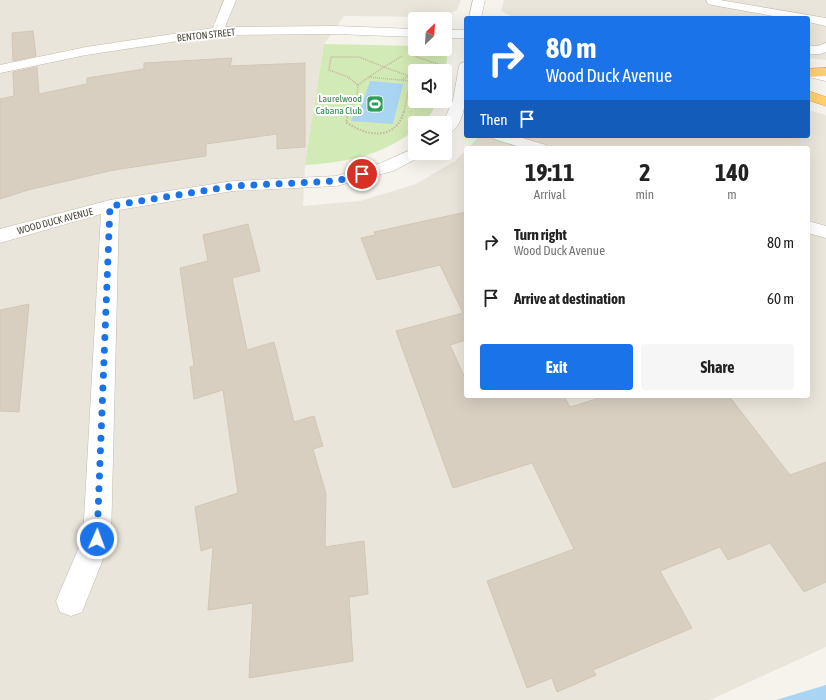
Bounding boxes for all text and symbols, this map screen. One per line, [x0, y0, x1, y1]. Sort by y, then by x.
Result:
north arrow [408, 12, 452, 56]
map controls [408, 12, 452, 160]
street label: BENTON STREET [176, 26, 236, 44]
icon: right [480, 32, 532, 84]
text: 80 m [546, 32, 596, 64]
button: sound [408, 64, 452, 108]
text: Wood Duck Avenue [546, 65, 672, 86]
place label: Laurelwood Cabana Club [316, 93, 362, 116]
sports icon: Laurelwood Cabana Club [365, 94, 385, 114]
icon: arrive [516, 108, 538, 130]
text: Then [480, 111, 508, 128]
button: layers [408, 116, 452, 160]
pin [345, 157, 379, 191]
text: 19:11 [525, 159, 574, 186]
text: 2 [639, 159, 650, 186]
text: 140 [715, 159, 749, 186]
icon: arrive [351, 163, 373, 185]
text: Arrival [534, 187, 566, 202]
text: min [635, 187, 654, 202]
text: m [727, 187, 737, 202]
street label: WOOD DUCK AVENUE [16, 205, 95, 236]
text: Turn right [514, 226, 567, 243]
icon: right [480, 231, 502, 253]
text: 80 m [767, 234, 794, 251]
text: Wood Duck Avenue [514, 243, 605, 258]
icon: arrive [480, 287, 502, 309]
text: Arrive at destination [514, 290, 625, 307]
text: 60 m [767, 290, 794, 307]
button: Exit [480, 344, 633, 390]
button: Share [641, 344, 794, 390]
position arrow [76, 518, 118, 560]

